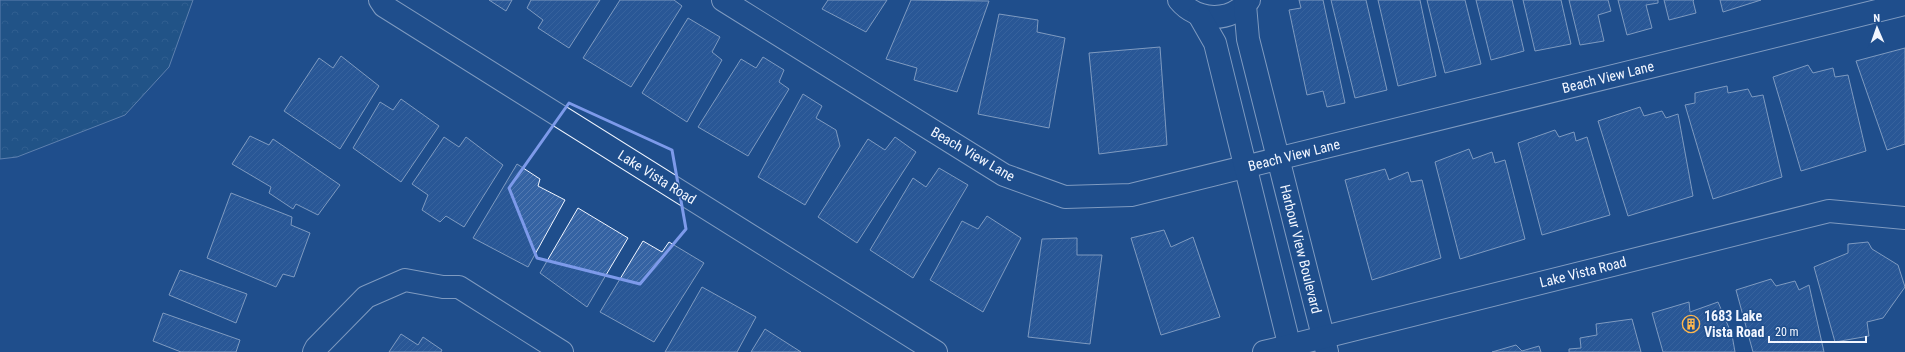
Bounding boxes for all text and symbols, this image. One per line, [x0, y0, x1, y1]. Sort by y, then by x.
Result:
north arrow [1857, 8, 1897, 48]
text: N [1873, 12, 1881, 25]
street label: Beach View Lane [1560, 58, 1656, 96]
street label: Beach View Lane [928, 124, 1018, 185]
street label: Beach View Lane [1246, 136, 1342, 174]
street label: Lake Vista Road [615, 147, 699, 207]
street label: Harbour View Boulevard [1277, 183, 1325, 315]
street label: Lake Vista Road [1538, 253, 1628, 291]
place label: 1683 Lake Vista Road [1704, 308, 1764, 340]
building icon: 1683 Lake Vista Road [1681, 314, 1701, 334]
scale bar [1769, 318, 1866, 344]
text: 20 m [1775, 325, 1799, 339]

